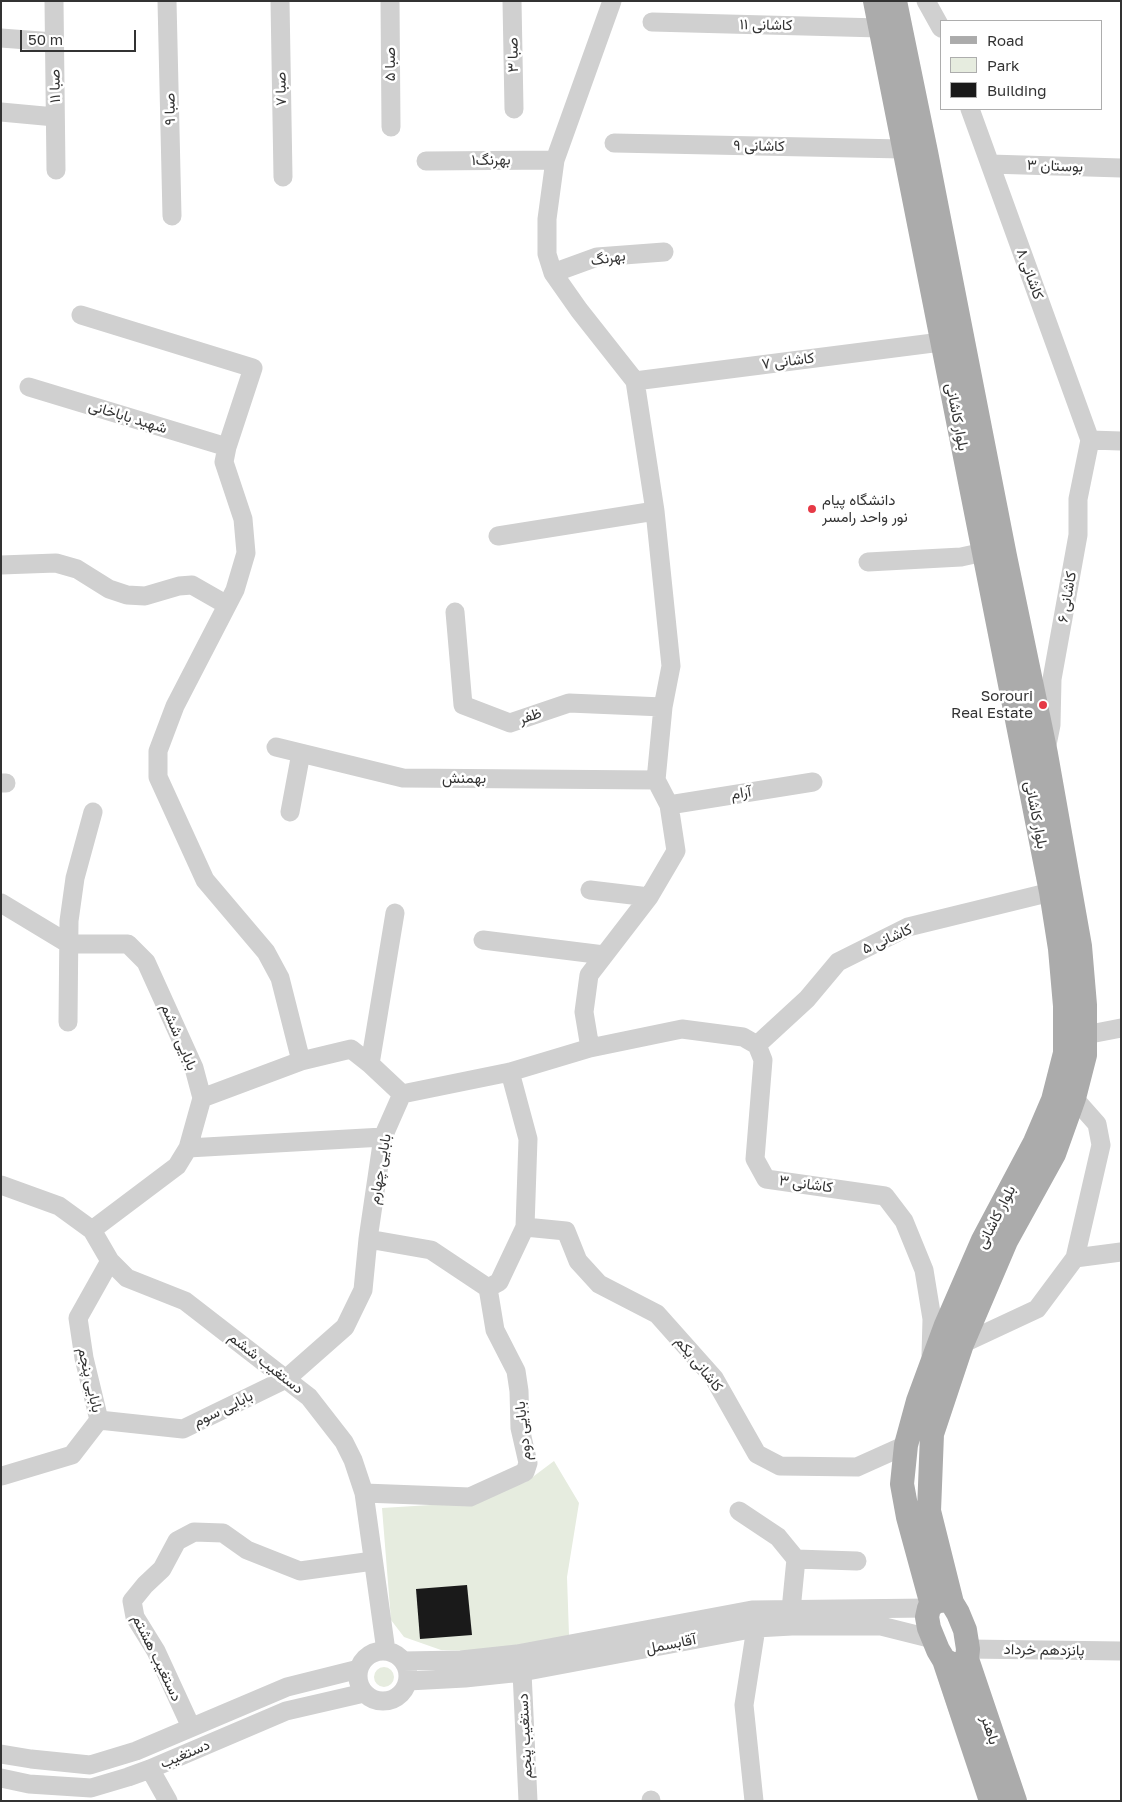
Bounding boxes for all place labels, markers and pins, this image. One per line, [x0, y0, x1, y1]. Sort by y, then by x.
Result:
place label: دانشگاه پیام نور واحد رامسر [822, 491, 908, 526]
marker: دانشگاه پیام نور واحد رامسر [806, 503, 818, 515]
place label: Sorouri Real Estate [951, 687, 1033, 722]
marker: Sorouri Real Estate [1037, 699, 1049, 711]

